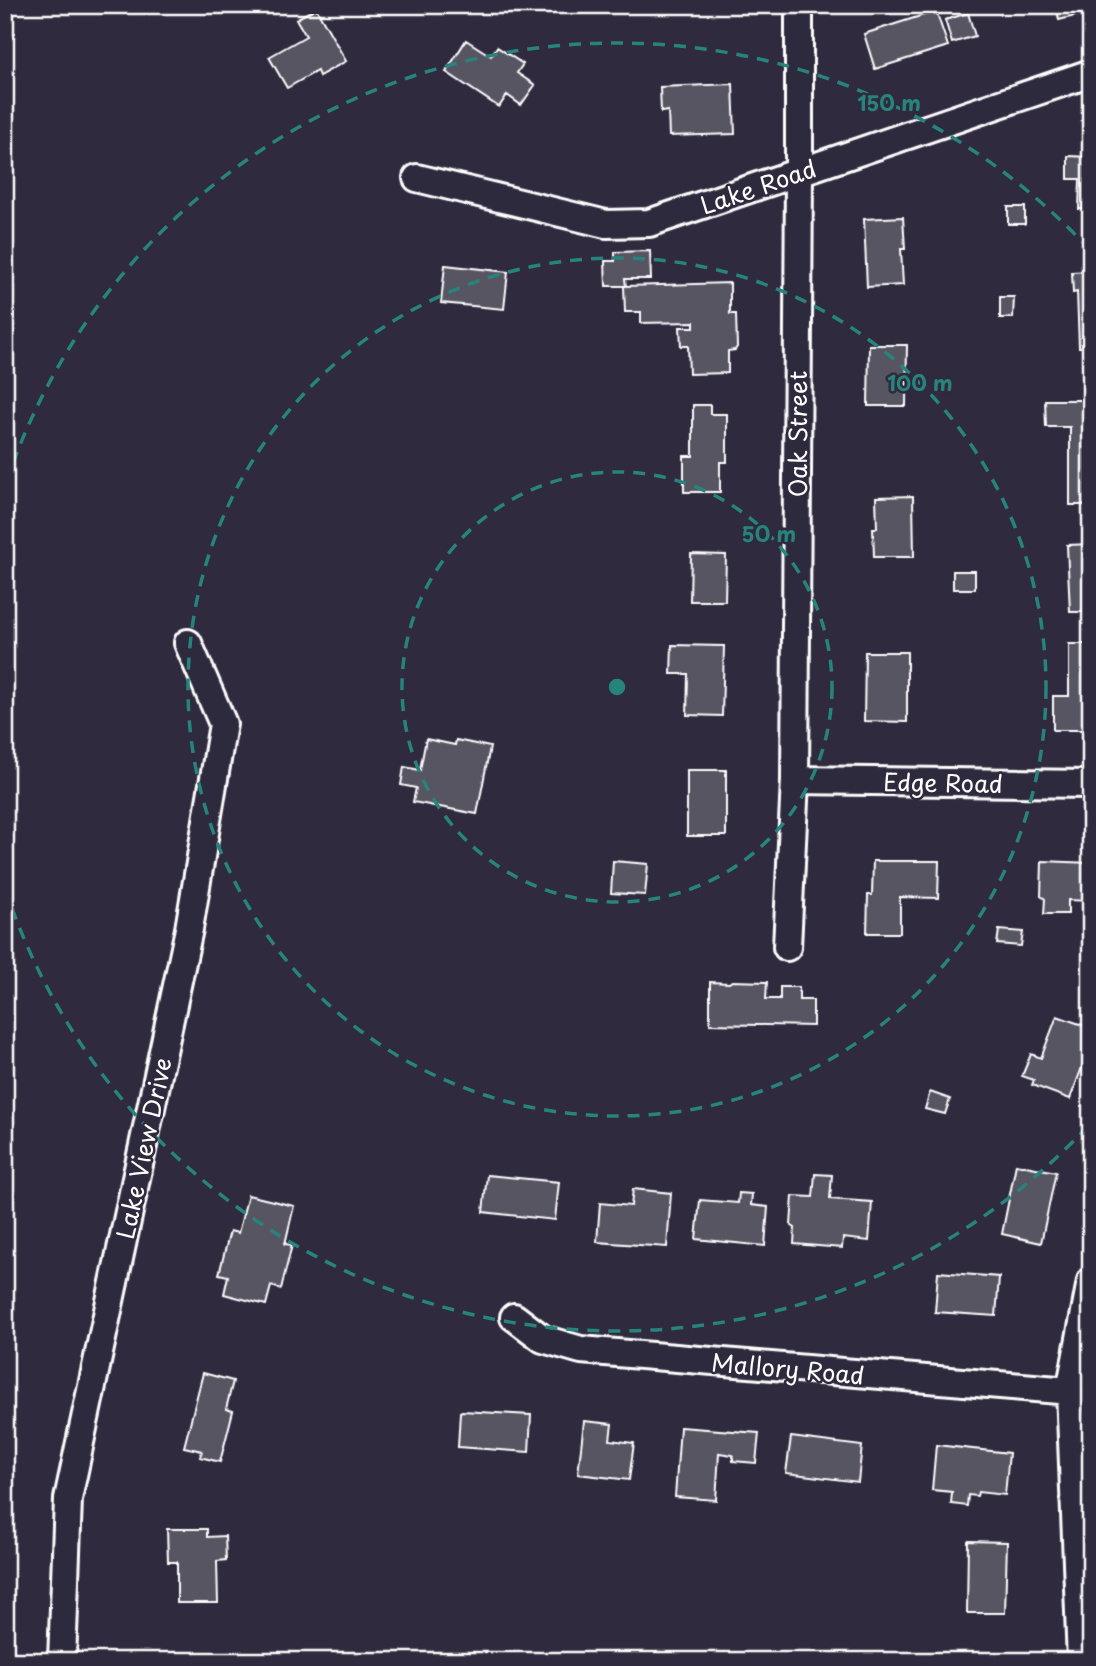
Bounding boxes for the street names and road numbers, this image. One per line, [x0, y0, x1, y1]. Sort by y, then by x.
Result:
street label: Lake Road [695, 149, 821, 223]
street label: Oak Street [779, 371, 815, 497]
street label: Edge Road [883, 763, 1003, 801]
street label: Lake View Drive [106, 1054, 180, 1242]
street label: Mallory Road [710, 1343, 866, 1393]

